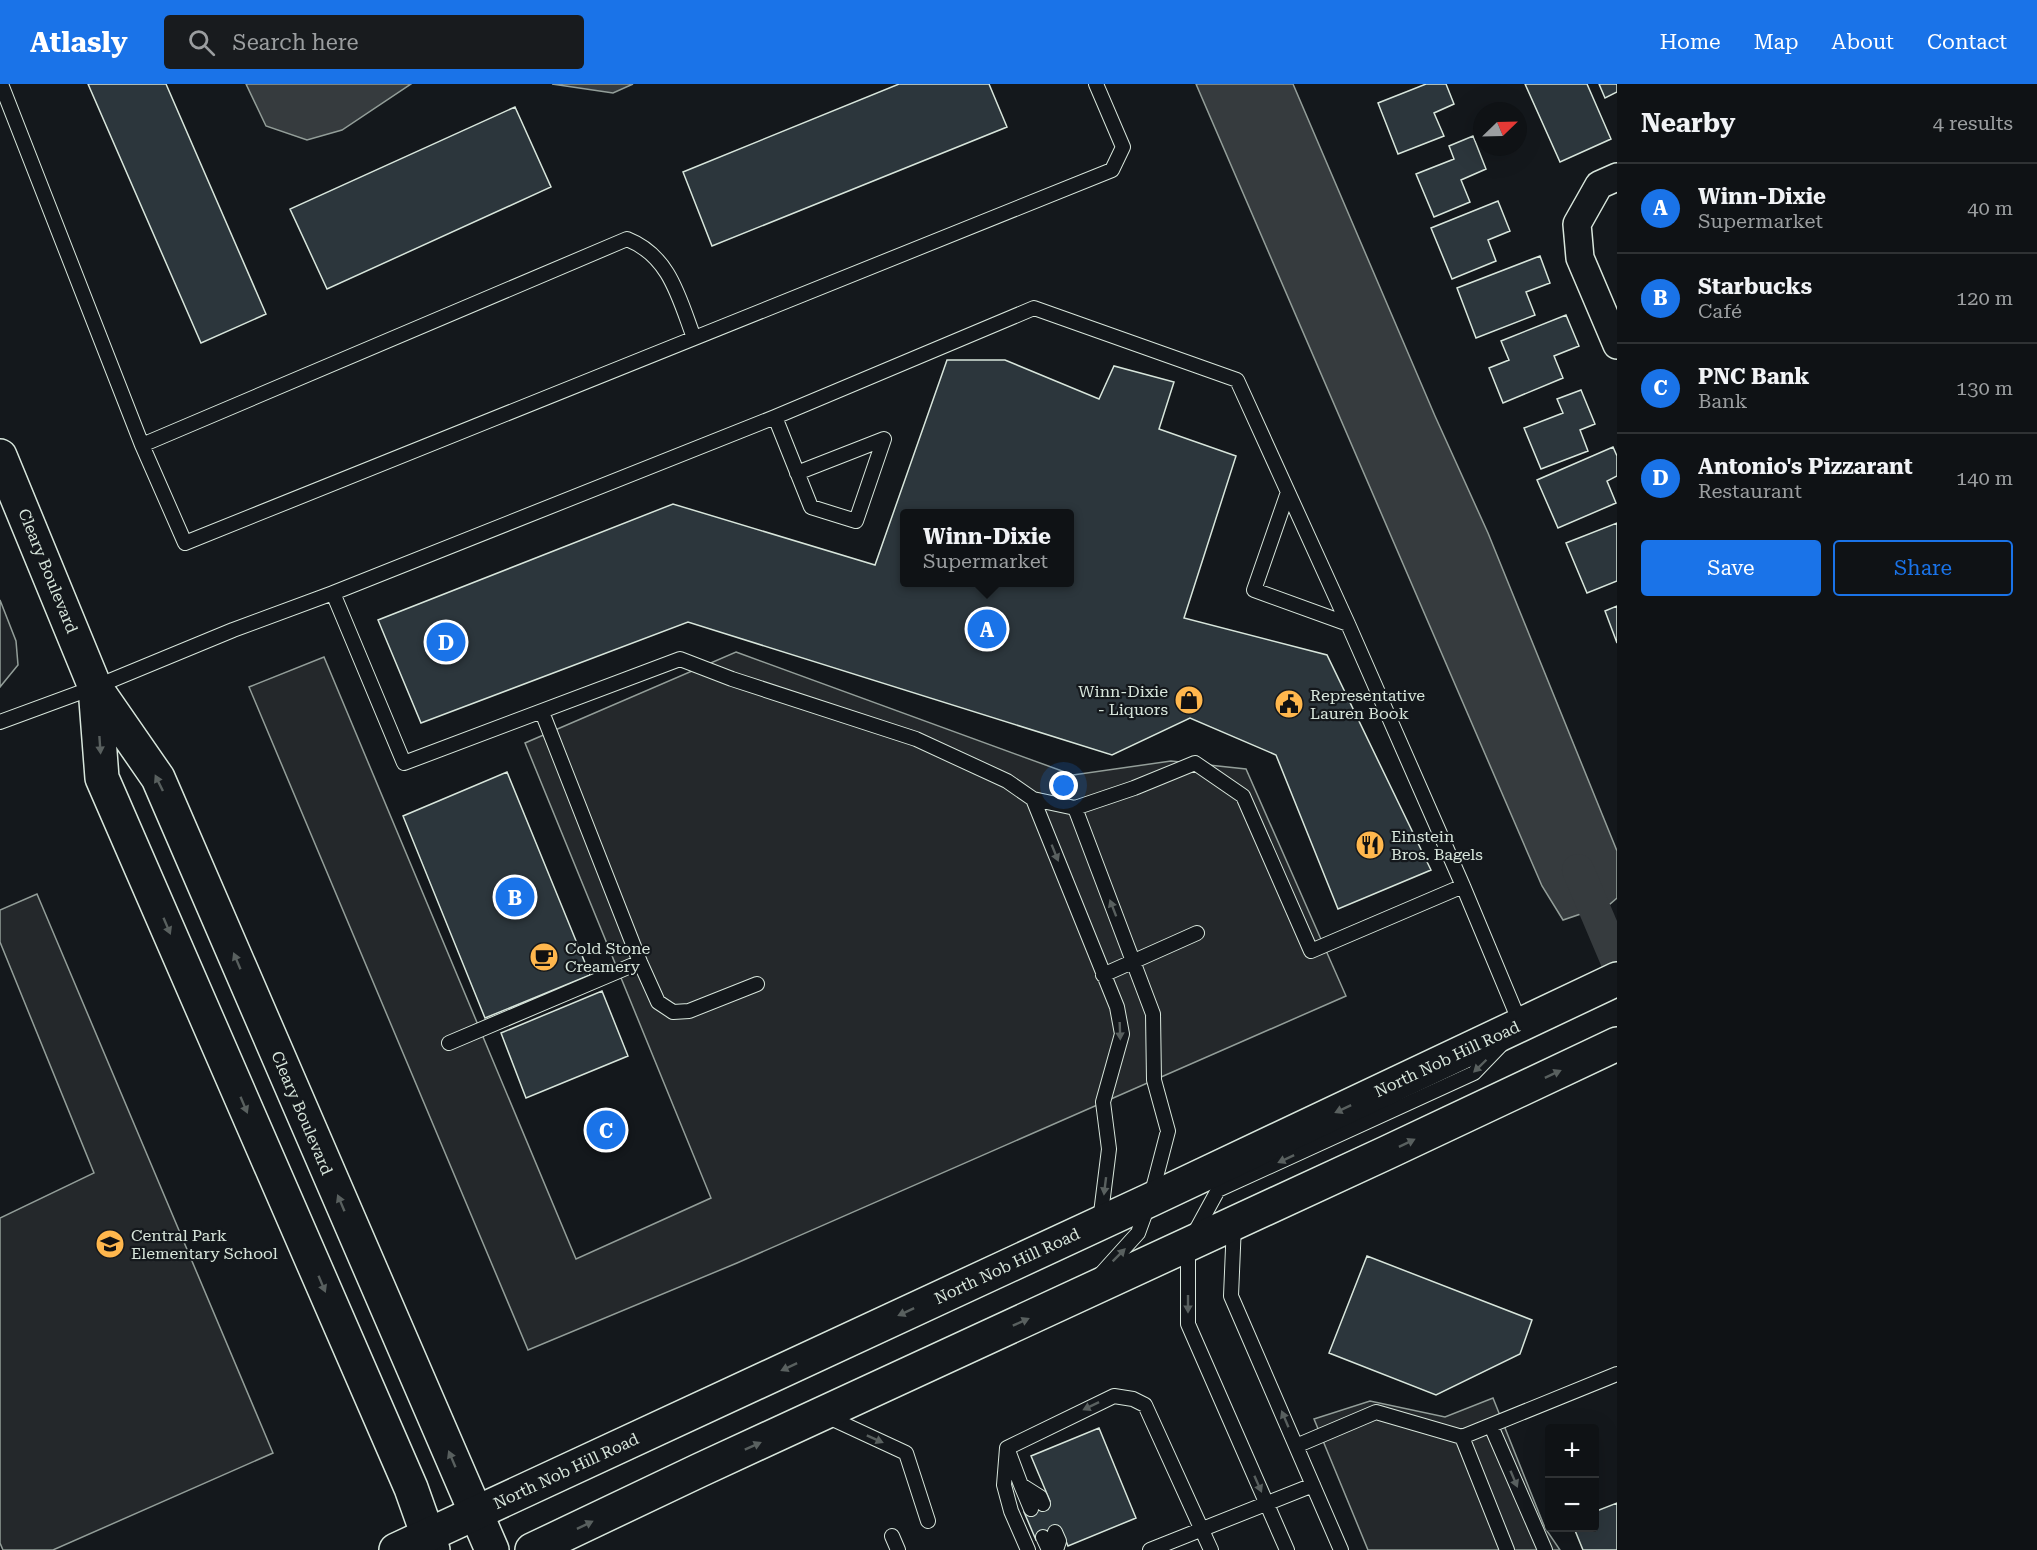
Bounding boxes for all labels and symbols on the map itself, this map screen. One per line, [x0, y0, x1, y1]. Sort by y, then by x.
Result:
north arrow [1473, 102, 1527, 156]
street label: Cleary Boulevard [14, 506, 82, 636]
pin: A [968, 606, 1006, 652]
pin: D [426, 620, 466, 664]
place label: Winn-Dixie - Liquors [1078, 682, 1168, 719]
shop icon: Winn-Dixie - Liquors [1173, 684, 1205, 716]
place label: Representative Lauren Book [1310, 686, 1425, 723]
public building icon: Representative Lauren Book [1273, 688, 1305, 720]
one-way arrow [95, 736, 104, 755]
your location [1049, 771, 1078, 800]
one-way arrow [154, 774, 164, 791]
place label: Einstein Bros. Bagels [1391, 827, 1483, 864]
restaurant icon: Einstein Bros. Bagels [1354, 829, 1386, 861]
one-way arrow [1050, 845, 1060, 863]
pin: B [496, 874, 534, 920]
one-way arrow [1108, 899, 1118, 917]
one-way arrow [162, 918, 171, 935]
place label: Cold Stone Creamery [565, 939, 650, 976]
cafe icon: Cold Stone Creamery [528, 941, 560, 973]
one-way arrow [232, 952, 242, 970]
street label: North Nob Hill Road [1371, 1017, 1523, 1101]
one-way arrow [1115, 1021, 1124, 1040]
street label: Cleary Boulevard [267, 1048, 337, 1178]
one-way arrow [1473, 1059, 1488, 1073]
one-way arrow [1544, 1069, 1561, 1078]
one-way arrow [239, 1097, 249, 1115]
one-way arrow [1335, 1104, 1352, 1113]
pin: C [586, 1108, 626, 1152]
one-way arrow [1399, 1139, 1416, 1148]
one-way arrow [1277, 1155, 1295, 1164]
one-way arrow [1100, 1177, 1109, 1196]
one-way arrow [336, 1194, 345, 1212]
street label: North Nob Hill Road [931, 1224, 1083, 1308]
place label: Central Park Elementary School [131, 1226, 278, 1263]
school or university icon: Central Park Elementary School [94, 1228, 126, 1260]
one-way arrow [1112, 1248, 1126, 1262]
one-way arrow [317, 1276, 327, 1294]
one-way arrow [1183, 1294, 1193, 1313]
one-way arrow [897, 1308, 914, 1317]
one-way arrow [1013, 1318, 1030, 1327]
one-way arrow [780, 1362, 797, 1371]
one-way arrow [1082, 1401, 1099, 1411]
one-way arrow [1279, 1410, 1289, 1428]
street label: North Nob Hill Road [490, 1429, 642, 1513]
one-way arrow [866, 1434, 884, 1444]
one-way arrow [744, 1441, 761, 1450]
one-way arrow [447, 1450, 457, 1468]
one-way arrow [1509, 1471, 1519, 1489]
one-way arrow [1254, 1475, 1263, 1492]
one-way arrow [576, 1520, 593, 1529]

